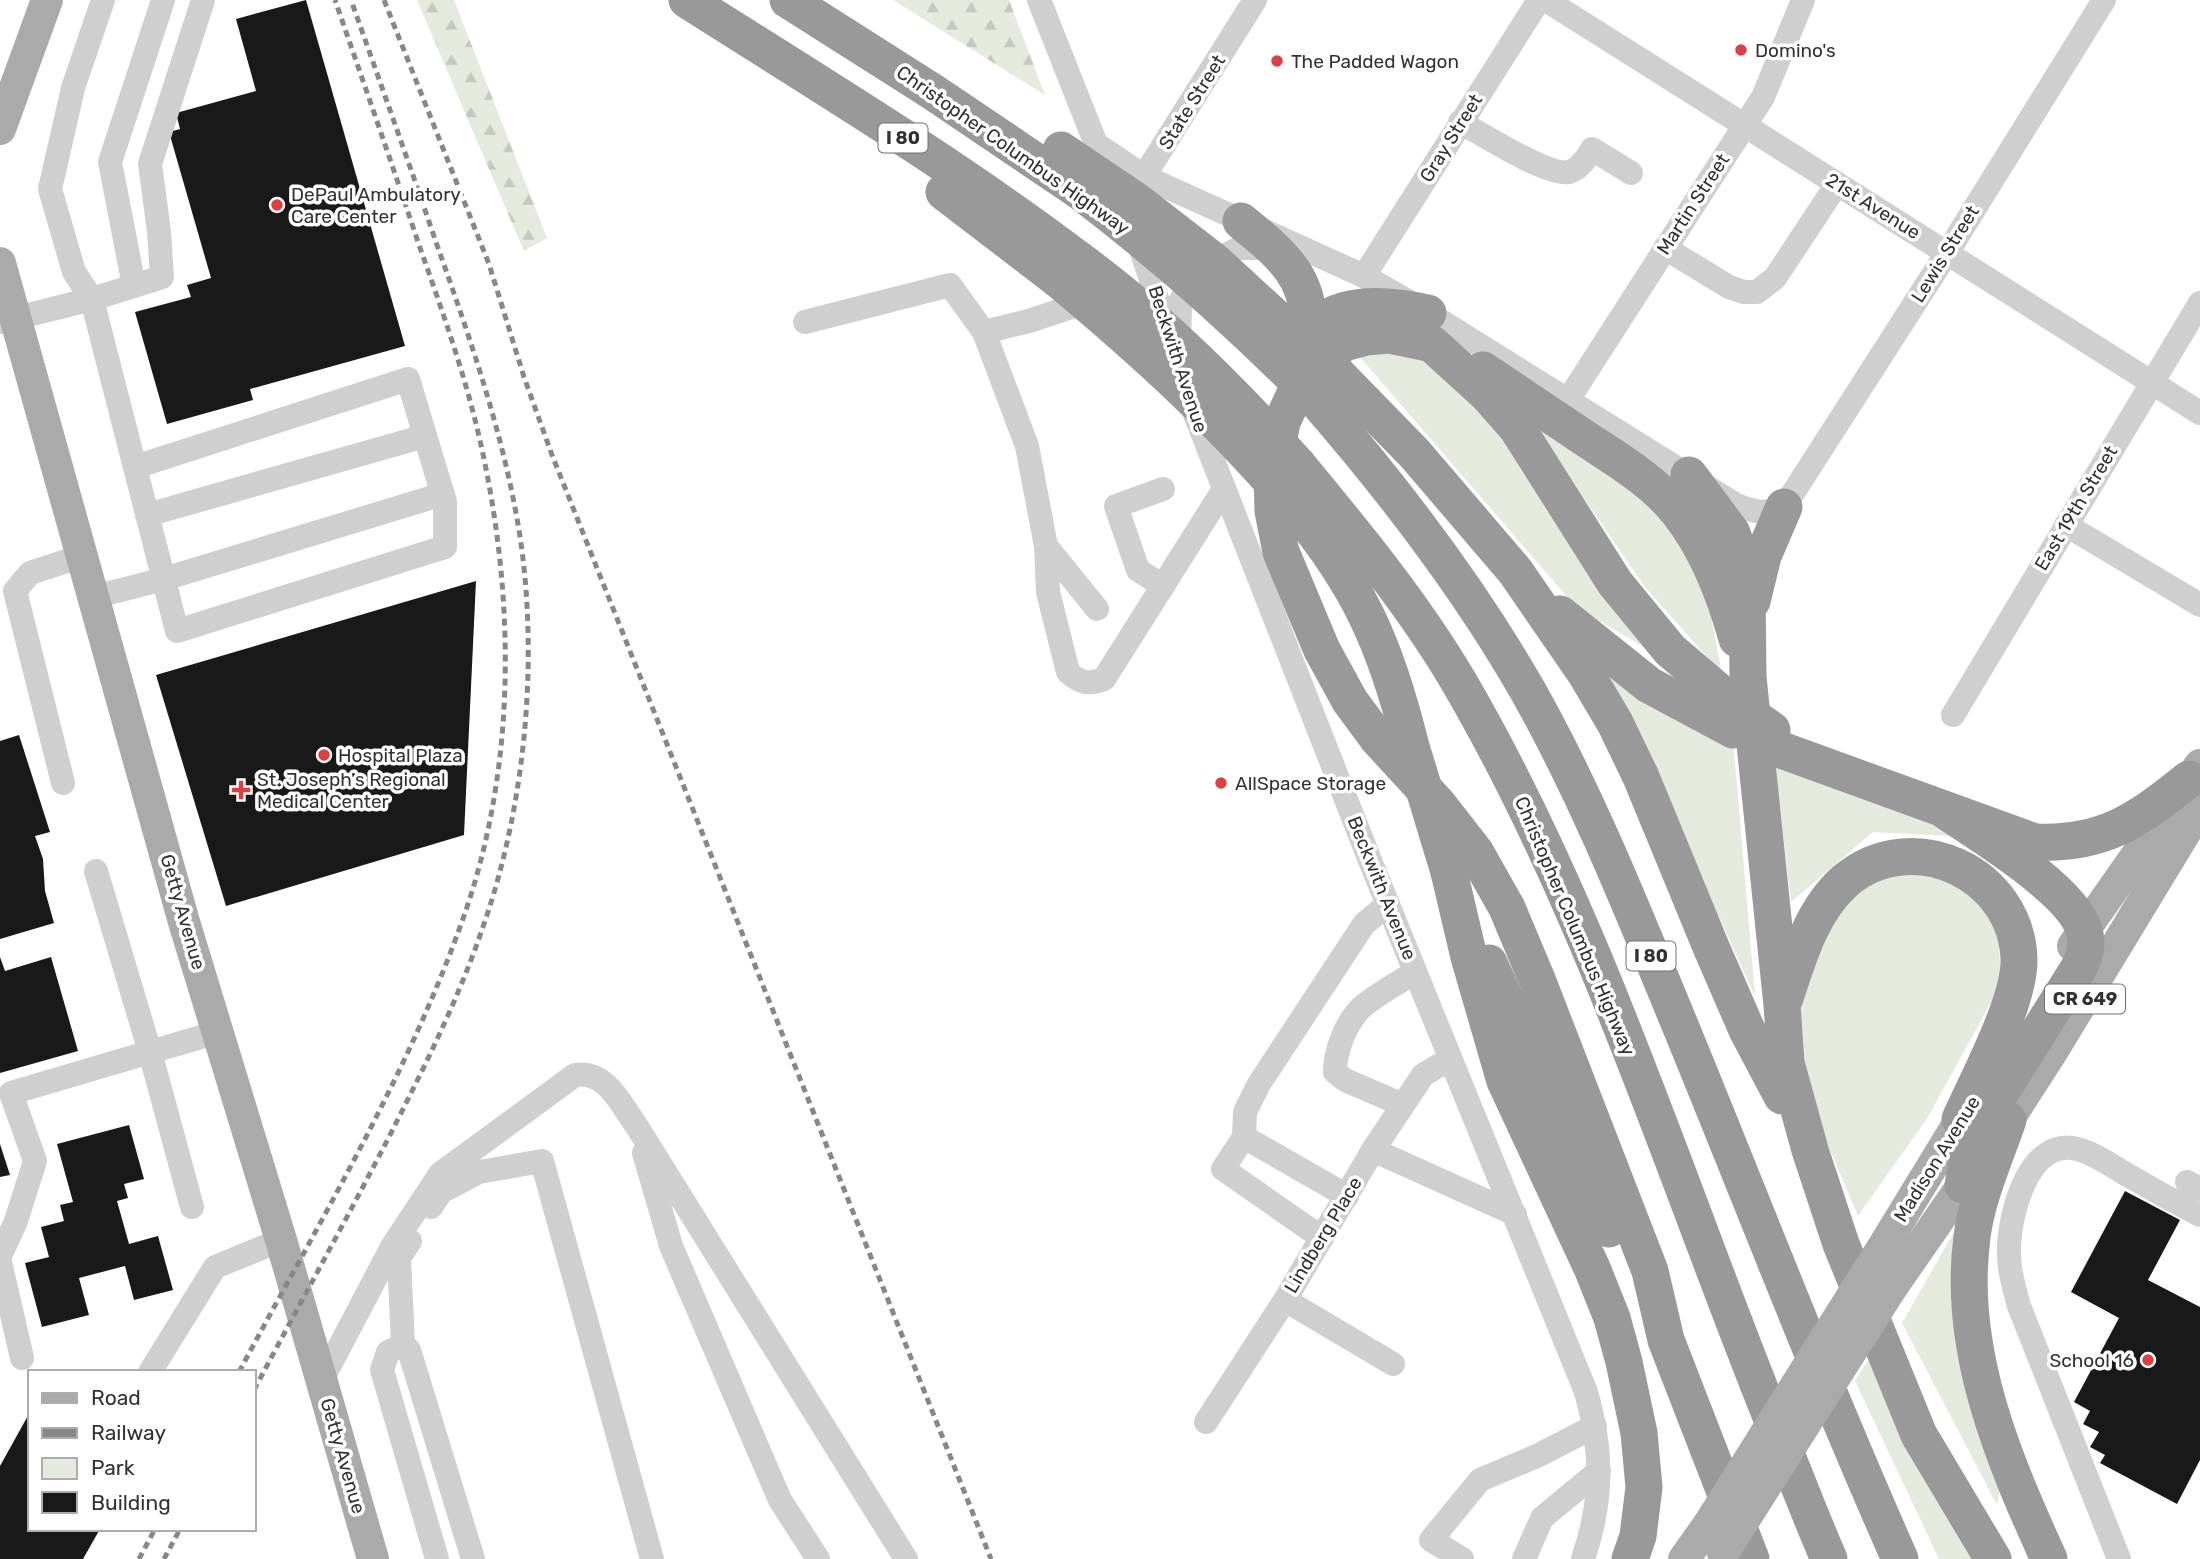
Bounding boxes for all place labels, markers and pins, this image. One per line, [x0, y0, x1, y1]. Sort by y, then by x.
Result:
place label: Domino's [1755, 39, 1836, 62]
marker: Domino's [1733, 42, 1749, 58]
place label: The Padded Wagon [1291, 50, 1459, 73]
marker: The Padded Wagon [1269, 53, 1285, 69]
place label: DePaul Ambulatory Care Center [291, 183, 461, 228]
marker: DePaul Ambulatory Care Center [269, 197, 285, 213]
place label: Hospital Plaza [338, 744, 463, 767]
marker: Hospital Plaza [316, 747, 332, 763]
place label: St. Joseph’s Regional Medical Center [257, 768, 446, 813]
place label: AllSpace Storage [1235, 772, 1386, 795]
marker: AllSpace Storage [1213, 775, 1229, 791]
marker: St. Joseph’s Regional Medical Center [231, 780, 251, 800]
place label: School 16 [2049, 1349, 2134, 1372]
marker: School 16 [2140, 1352, 2156, 1368]

